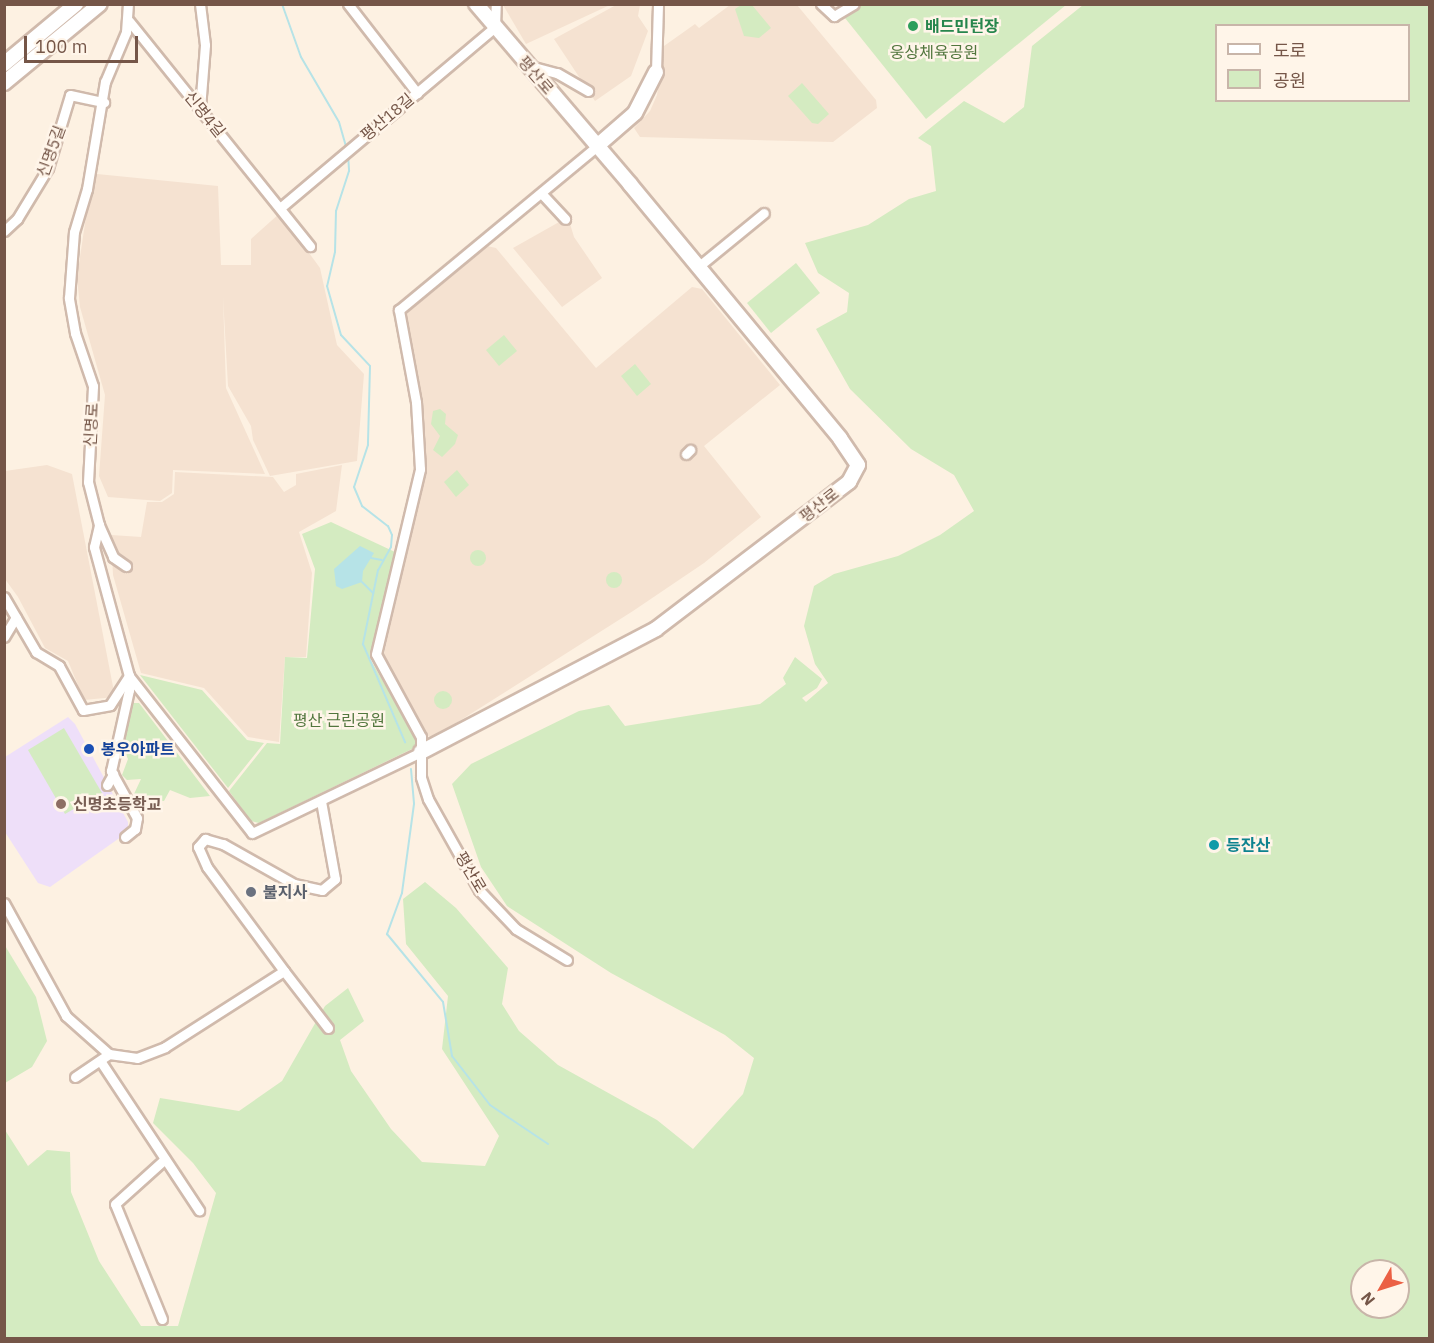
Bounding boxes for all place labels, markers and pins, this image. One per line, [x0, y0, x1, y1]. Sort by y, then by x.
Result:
place label: 배드민턴장 [925, 16, 999, 36]
marker: 배드민턴장 [906, 19, 920, 33]
place label: 봉우아파트 [101, 739, 175, 759]
marker: 봉우아파트 [82, 742, 96, 756]
place label: 신명초등학교 [73, 794, 161, 814]
marker: 신명초등학교 [54, 797, 68, 811]
place label: 등잔산 [1226, 835, 1270, 855]
marker: 등잔산 [1207, 838, 1221, 852]
place label: 불지사 [263, 882, 307, 902]
marker: 불지사 [244, 885, 258, 899]

